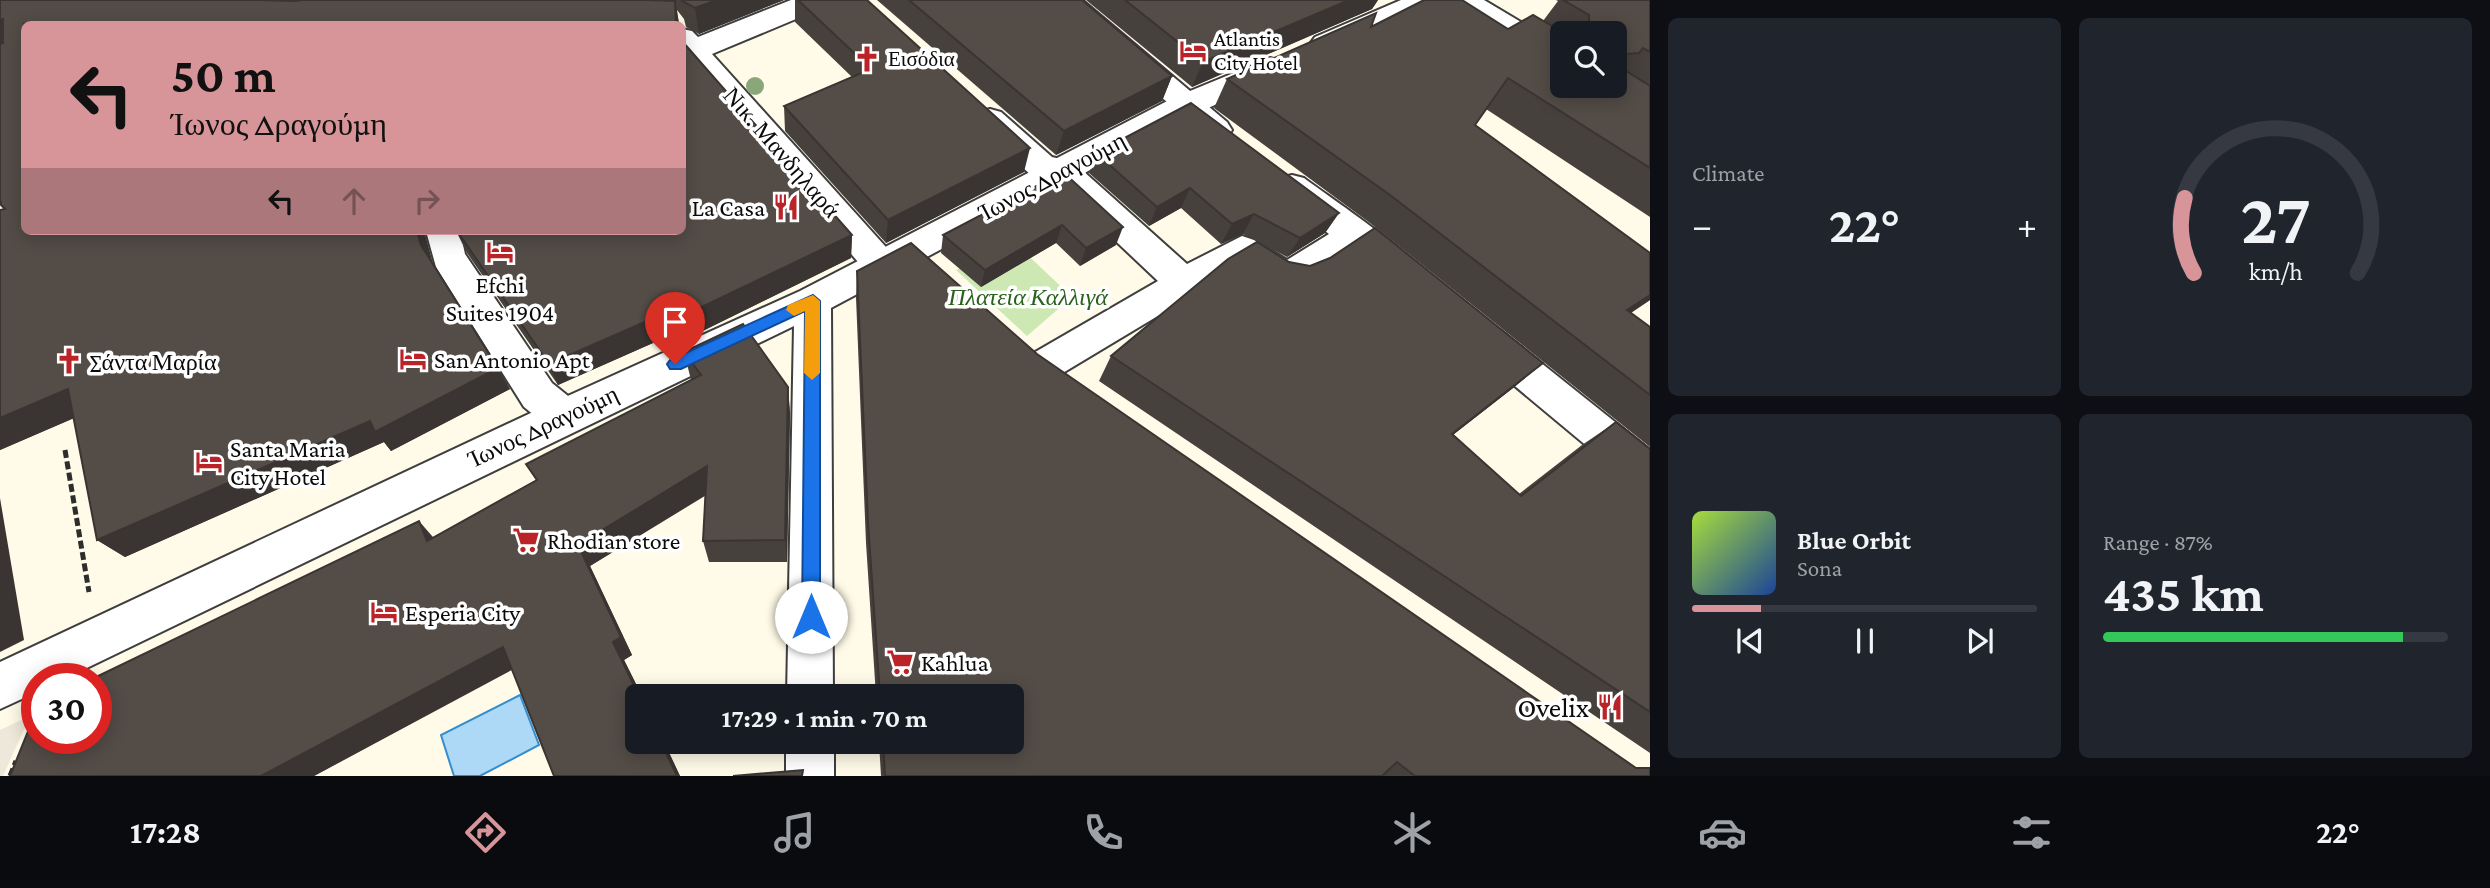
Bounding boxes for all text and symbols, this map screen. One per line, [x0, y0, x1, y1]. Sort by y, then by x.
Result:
map controls [1550, 21, 1627, 98]
button: search [1550, 21, 1627, 98]
place label: Atlantis City Hotel [1214, 27, 1298, 75]
hotel icon: Atlantis City Hotel [1178, 36, 1208, 66]
church icon: Εισόδια [852, 44, 882, 74]
place label: Εισόδια [888, 47, 955, 71]
text: 50 m [171, 48, 276, 103]
icon: left [56, 49, 147, 140]
street label: Νικ. Μανδηλαρά [718, 82, 846, 223]
text: Ίωνος Δραγούμη [171, 106, 387, 142]
street label: Ίωνος Δραγούμη [973, 126, 1130, 226]
text: Climate [1692, 160, 1764, 186]
text: 27 [2240, 178, 2311, 259]
icon: left [262, 182, 300, 220]
icon: ahead [335, 182, 373, 220]
icon: right [408, 182, 446, 220]
restaurant icon: La Casa [771, 192, 801, 222]
place label: La Casa [692, 194, 765, 221]
text: 22° [1829, 195, 1900, 253]
text: − [1692, 204, 1712, 246]
text: + [2017, 204, 2037, 246]
hotel icon: Efchi Suites 1904 [485, 237, 515, 267]
text: km/h [2249, 258, 2302, 285]
place label: Efchi Suites 1904 [446, 271, 554, 326]
park label: Πλατεία Καλλιγά [947, 283, 1108, 310]
pin [645, 292, 705, 364]
icon: arrive [656, 303, 694, 341]
hotel icon: San Antonio Apt [398, 344, 428, 374]
church icon: Σάντα Μαρία [54, 346, 84, 376]
place label: San Antonio Apt [434, 346, 591, 373]
place label: Σάντα Μαρία [90, 348, 217, 375]
street label: Ίωνος Δραγούμη [463, 380, 622, 473]
place label: Santa Maria City Hotel [230, 435, 346, 490]
hotel icon: Santa Maria City Hotel [194, 447, 224, 477]
supermarket icon: Rhodian store [511, 525, 541, 555]
text: Blue Orbit [1797, 526, 1911, 555]
place label: Rhodian store [547, 527, 680, 554]
text: Range · 87% [2103, 529, 2213, 555]
text: Sona [1797, 555, 1842, 581]
text: 435 km [2103, 564, 2264, 622]
position arrow [774, 580, 848, 654]
hotel icon: Esperia City [369, 597, 399, 627]
place label: Esperia City [405, 599, 521, 626]
icon: previous [1731, 622, 1769, 660]
icon: pause [1846, 622, 1884, 660]
icon: next [1961, 622, 1999, 660]
supermarket icon: Kahlua [885, 647, 915, 677]
place label: Kahlua [921, 649, 989, 676]
speed limit sign: 30 [21, 663, 112, 754]
place label: Ovelix [1517, 692, 1589, 723]
restaurant icon: Ovelix [1595, 692, 1625, 722]
text: 17:29 · 1 min · 70 m [722, 704, 927, 733]
icon: directions [461, 808, 510, 857]
icon: music [770, 808, 819, 857]
icon: phone [1079, 808, 1128, 857]
icon: climate [1388, 808, 1437, 857]
icon: car [1698, 808, 1747, 857]
icon: filters [2007, 808, 2056, 857]
text: 17:28 [130, 814, 201, 850]
text: 22° [2316, 814, 2360, 850]

